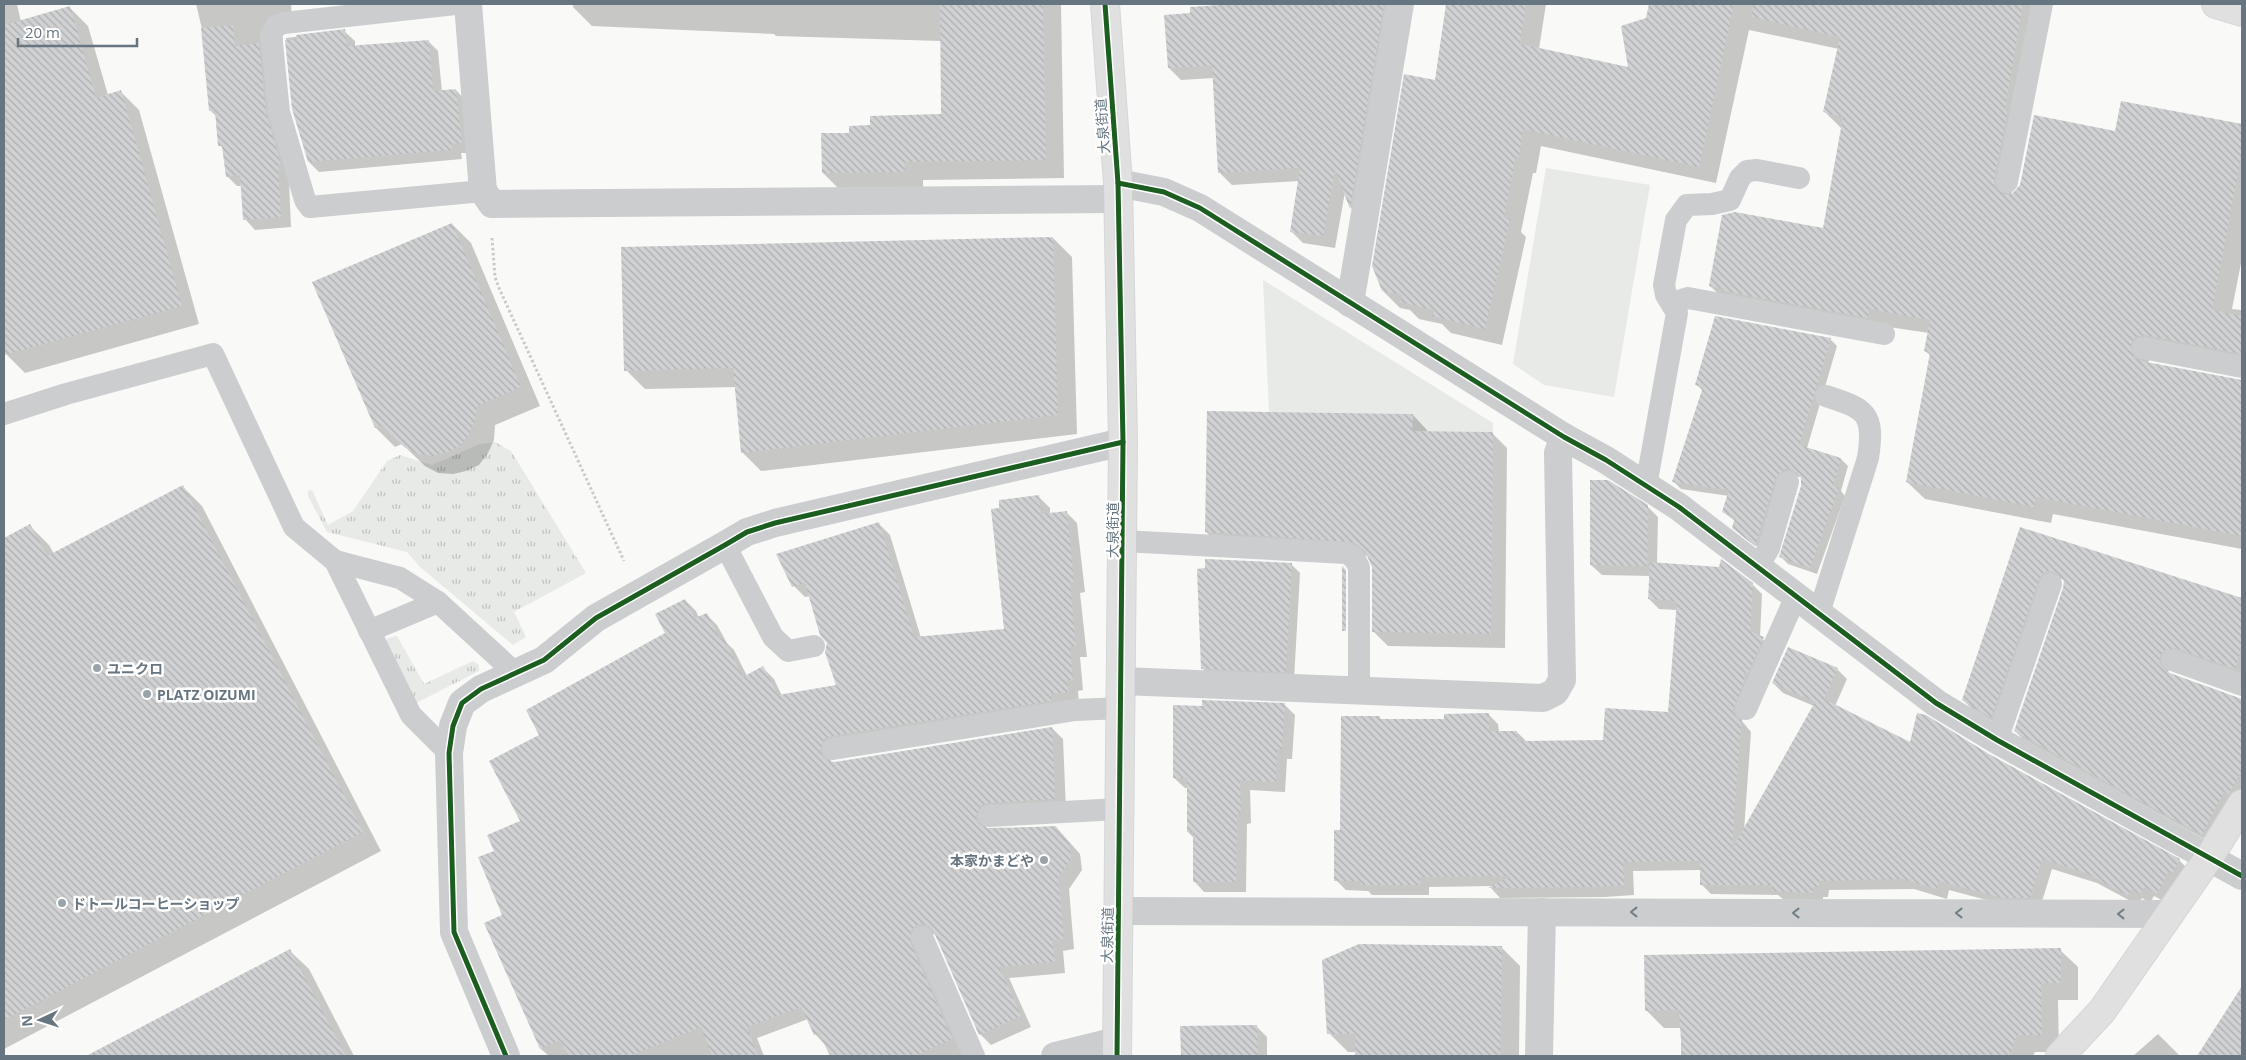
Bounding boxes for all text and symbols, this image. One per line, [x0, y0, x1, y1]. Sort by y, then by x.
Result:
scale bar [18, 15, 136, 47]
text: 20 m [25, 22, 60, 42]
street label: 大泉街道 [1091, 97, 1113, 155]
street label: 大泉街道 [1103, 502, 1122, 558]
place label: ユニクロ [107, 659, 163, 678]
marker: ユニクロ [91, 662, 103, 674]
place label: PLATZ OIZUMI [157, 685, 256, 704]
marker: PLATZ OIZUMI [141, 688, 153, 700]
place label: 本家かまどや [950, 851, 1034, 870]
marker: 本家かまどや [1038, 854, 1050, 866]
place label: ドトールコーヒーショップ [72, 894, 239, 913]
marker: ドトールコーヒーショップ [56, 897, 68, 909]
street label: 大泉街道 [1097, 907, 1117, 963]
one-way arrow [1630, 907, 1638, 917]
one-way arrow [1792, 907, 1800, 918]
one-way arrow [1955, 908, 1962, 918]
one-way arrow [2117, 909, 2125, 919]
north arrow [15, 995, 65, 1045]
text: N [17, 1015, 36, 1027]

